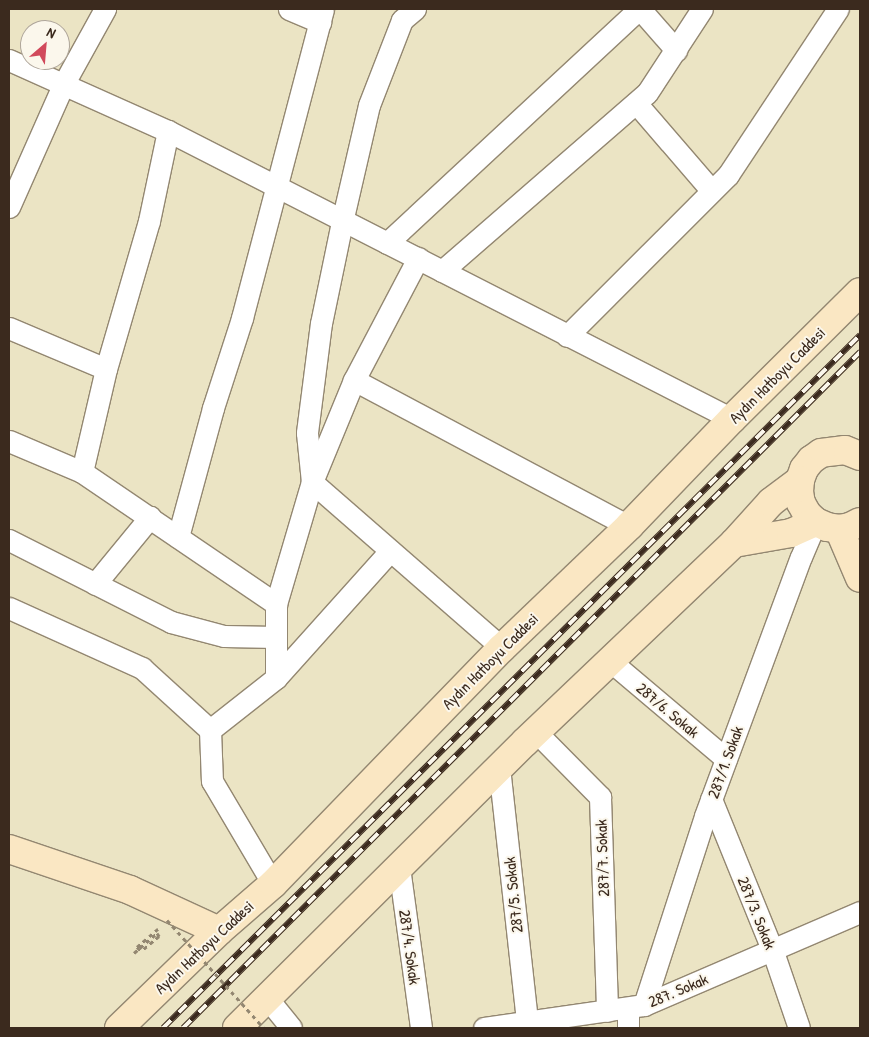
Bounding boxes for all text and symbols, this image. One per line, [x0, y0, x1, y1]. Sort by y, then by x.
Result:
north arrow [20, 20, 70, 70]
text: N [44, 22, 59, 42]
street label: Aydın Hatboyu Caddesi [725, 323, 829, 427]
street label: Aydın Hatboyu Caddesi [438, 609, 542, 713]
street label: 287/6. Sokak [633, 678, 703, 742]
street label: 287/1. Sokak [703, 723, 747, 801]
street label: 287/7. Sokak [591, 819, 613, 897]
street label: 287/5. Sokak [499, 856, 527, 934]
street label: 287/3. Sokak [734, 874, 780, 952]
street label: Aydın Hatboyu Caddesi [151, 896, 257, 998]
street label: 287/4. Sokak [395, 908, 425, 986]
street label: 287. Sokak [645, 969, 711, 1011]

